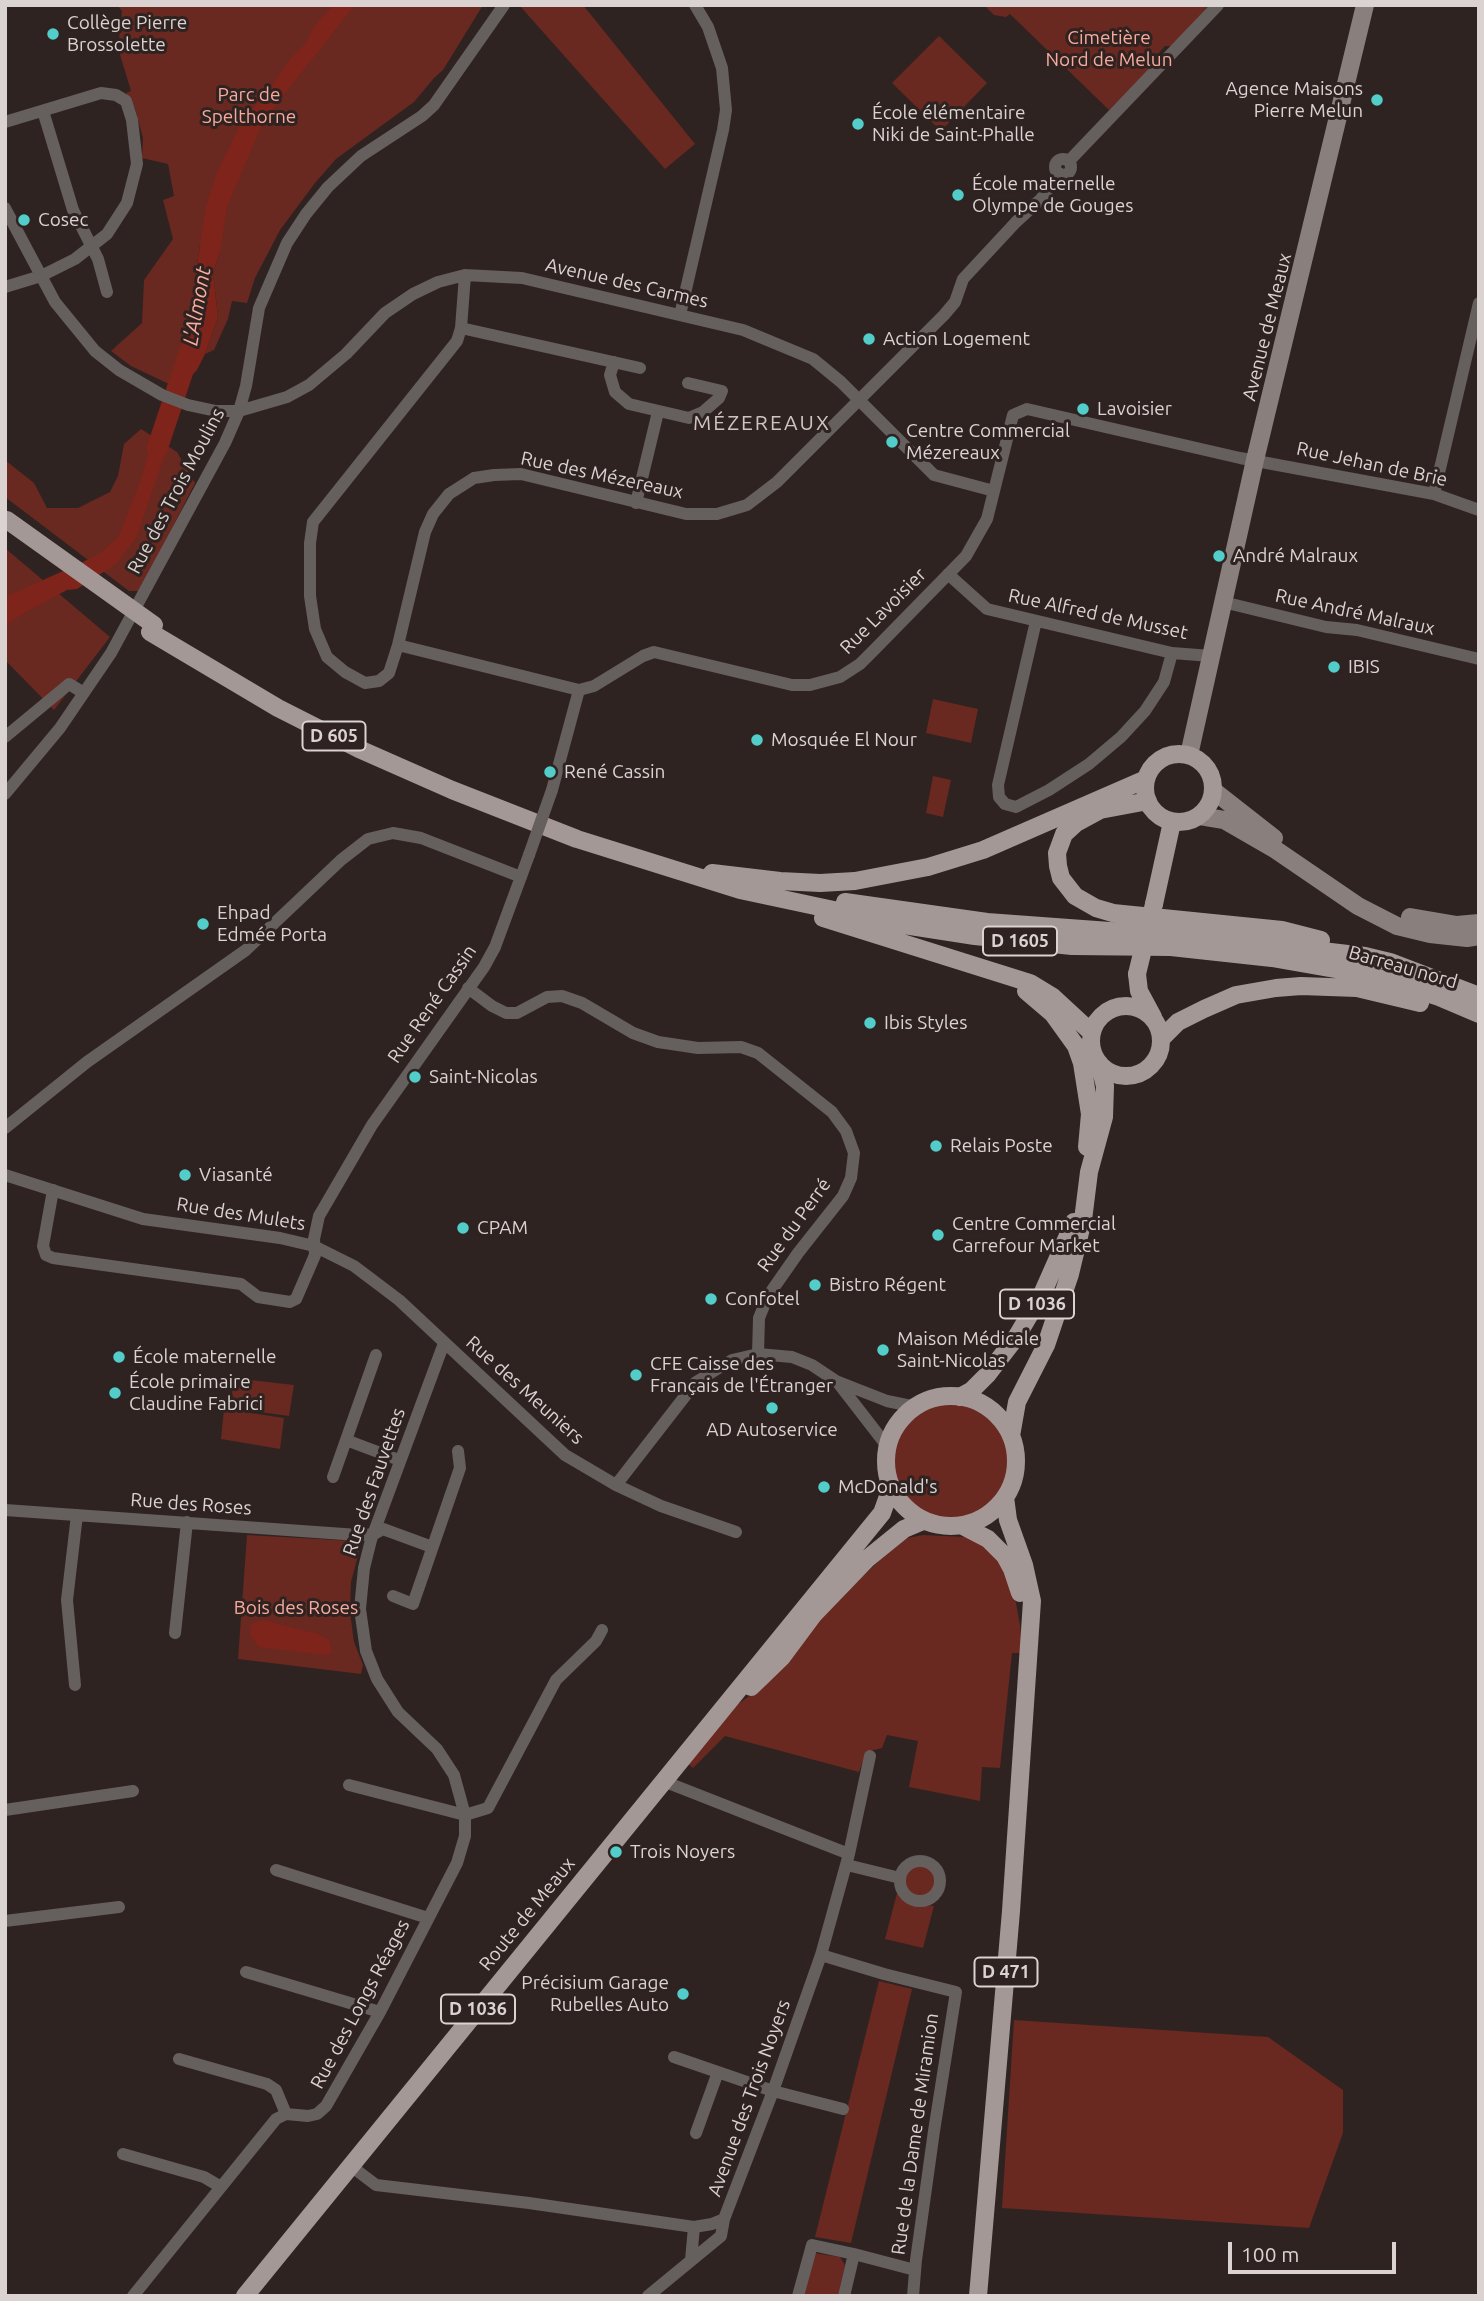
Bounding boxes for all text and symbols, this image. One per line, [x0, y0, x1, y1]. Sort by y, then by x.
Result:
place label: Collège Pierre Brossolette [67, 12, 187, 56]
marker: Collège Pierre Brossolette [45, 26, 61, 42]
park label: Cimetière Nord de Melun [1046, 27, 1172, 71]
place label: Agence Maisons Pierre Melun [1225, 78, 1363, 122]
park label: Parc de Spelthorne [202, 84, 296, 128]
marker: Agence Maisons Pierre Melun [1369, 92, 1385, 108]
place label: École élémentaire Niki de Saint-Phalle [872, 102, 1035, 146]
marker: École élémentaire Niki de Saint-Phalle [850, 116, 866, 132]
place label: École maternelle Olympe de Gouges [972, 173, 1133, 217]
marker: École maternelle Olympe de Gouges [950, 187, 966, 203]
place label: Cosec [38, 209, 88, 231]
marker: Cosec [16, 212, 32, 228]
street label: Avenue de Meaux [1238, 251, 1296, 403]
street label: Avenue des Carmes [543, 253, 711, 313]
water label: L'Almont [178, 265, 216, 347]
place label: Action Logement [883, 328, 1030, 350]
marker: Action Logement [861, 331, 877, 347]
place label: Lavoisier [1097, 398, 1172, 420]
marker: Lavoisier [1075, 401, 1091, 417]
street label: Rue des Trois Moulins [123, 404, 229, 578]
district label: MÉZEREAUX [694, 410, 830, 436]
place label: Centre Commercial Mézereaux [906, 420, 1070, 464]
marker: Centre Commercial Mézereaux [884, 434, 900, 450]
street label: Rue Jehan de Brie [1295, 437, 1449, 491]
street label: Rue des Mézereaux [519, 447, 685, 503]
place label: André Malraux [1233, 545, 1358, 567]
marker: André Malraux [1211, 548, 1227, 564]
street label: Rue Lavoisier [835, 563, 931, 659]
street label: Rue Alfred de Musset [1006, 584, 1190, 644]
street label: Rue André Malraux [1273, 584, 1437, 640]
place label: IBIS [1348, 656, 1380, 678]
marker: IBIS [1326, 659, 1342, 675]
road number: D 605 [302, 722, 366, 750]
place label: Mosquée El Nour [771, 729, 917, 751]
marker: Mosquée El Nour [749, 732, 765, 748]
place label: René Cassin [564, 761, 665, 783]
marker: René Cassin [542, 764, 558, 780]
place label: Ehpad Edmée Porta [217, 902, 327, 946]
marker: Ehpad Edmée Porta [195, 916, 211, 932]
road number: D 1605 [983, 926, 1057, 956]
street label: Rue René Cassin [383, 941, 481, 1067]
street label: Barreau nord [1346, 941, 1460, 993]
place label: Ibis Styles [884, 1012, 968, 1034]
marker: Ibis Styles [862, 1015, 878, 1031]
place label: Saint-Nicolas [429, 1066, 538, 1088]
marker: Saint-Nicolas [407, 1069, 423, 1085]
place label: Relais Poste [950, 1135, 1053, 1157]
marker: Relais Poste [928, 1138, 944, 1154]
place label: Viasanté [199, 1164, 273, 1186]
marker: Viasanté [177, 1167, 193, 1183]
street label: Rue du Perré [752, 1174, 836, 1276]
street label: Rue des Mulets [175, 1193, 307, 1235]
place label: Centre Commercial Carrefour Market [952, 1213, 1116, 1257]
place label: CPAM [477, 1217, 528, 1239]
marker: CPAM [455, 1220, 471, 1236]
marker: Centre Commercial Carrefour Market [930, 1227, 946, 1243]
place label: Bistro Régent [829, 1274, 946, 1296]
marker: Bistro Régent [807, 1277, 823, 1293]
place label: Confotel [725, 1288, 800, 1310]
road number: D 1036 [1000, 1289, 1074, 1318]
marker: Confotel [703, 1291, 719, 1307]
place label: Maison Médicale Saint-Nicolas [897, 1328, 1039, 1372]
street label: Rue des Meuniers [461, 1331, 589, 1449]
marker: Maison Médicale Saint-Nicolas [875, 1342, 891, 1358]
place label: École maternelle [133, 1346, 276, 1368]
marker: École maternelle [111, 1349, 127, 1365]
place label: CFE Caisse des Français de l'Étranger [650, 1353, 833, 1397]
marker: CFE Caisse des Français de l'Étranger [628, 1367, 644, 1383]
place label: École primaire Claudine Fabrici [129, 1371, 263, 1415]
marker: École primaire Claudine Fabrici [107, 1385, 123, 1401]
marker: AD Autoservice [764, 1400, 780, 1416]
street label: Rue des Fauvettes [338, 1405, 410, 1559]
place label: AD Autoservice [706, 1419, 838, 1441]
place label: McDonald's [838, 1476, 937, 1498]
marker: McDonald's [816, 1479, 832, 1495]
street label: Rue des Roses [130, 1488, 252, 1520]
park label: Bois des Roses [234, 1597, 358, 1619]
place label: Trois Noyers [630, 1841, 735, 1863]
marker: Trois Noyers [608, 1844, 624, 1860]
street label: Route de Meaux [474, 1853, 580, 1975]
street label: Rue des Longs Réages [306, 1915, 414, 2093]
road number: D 471 [974, 1958, 1038, 1986]
place label: Précisium Garage Rubelles Auto [521, 1972, 669, 2016]
marker: Précisium Garage Rubelles Auto [675, 1986, 691, 2002]
road number: D 1036 [441, 1994, 515, 2024]
street label: Avenue des Trois Noyers [703, 1997, 795, 2199]
street label: Rue de la Dame de Miramion [887, 2012, 943, 2256]
scale bar [1232, 2228, 1400, 2272]
text: 100 m [1241, 2242, 1299, 2266]

